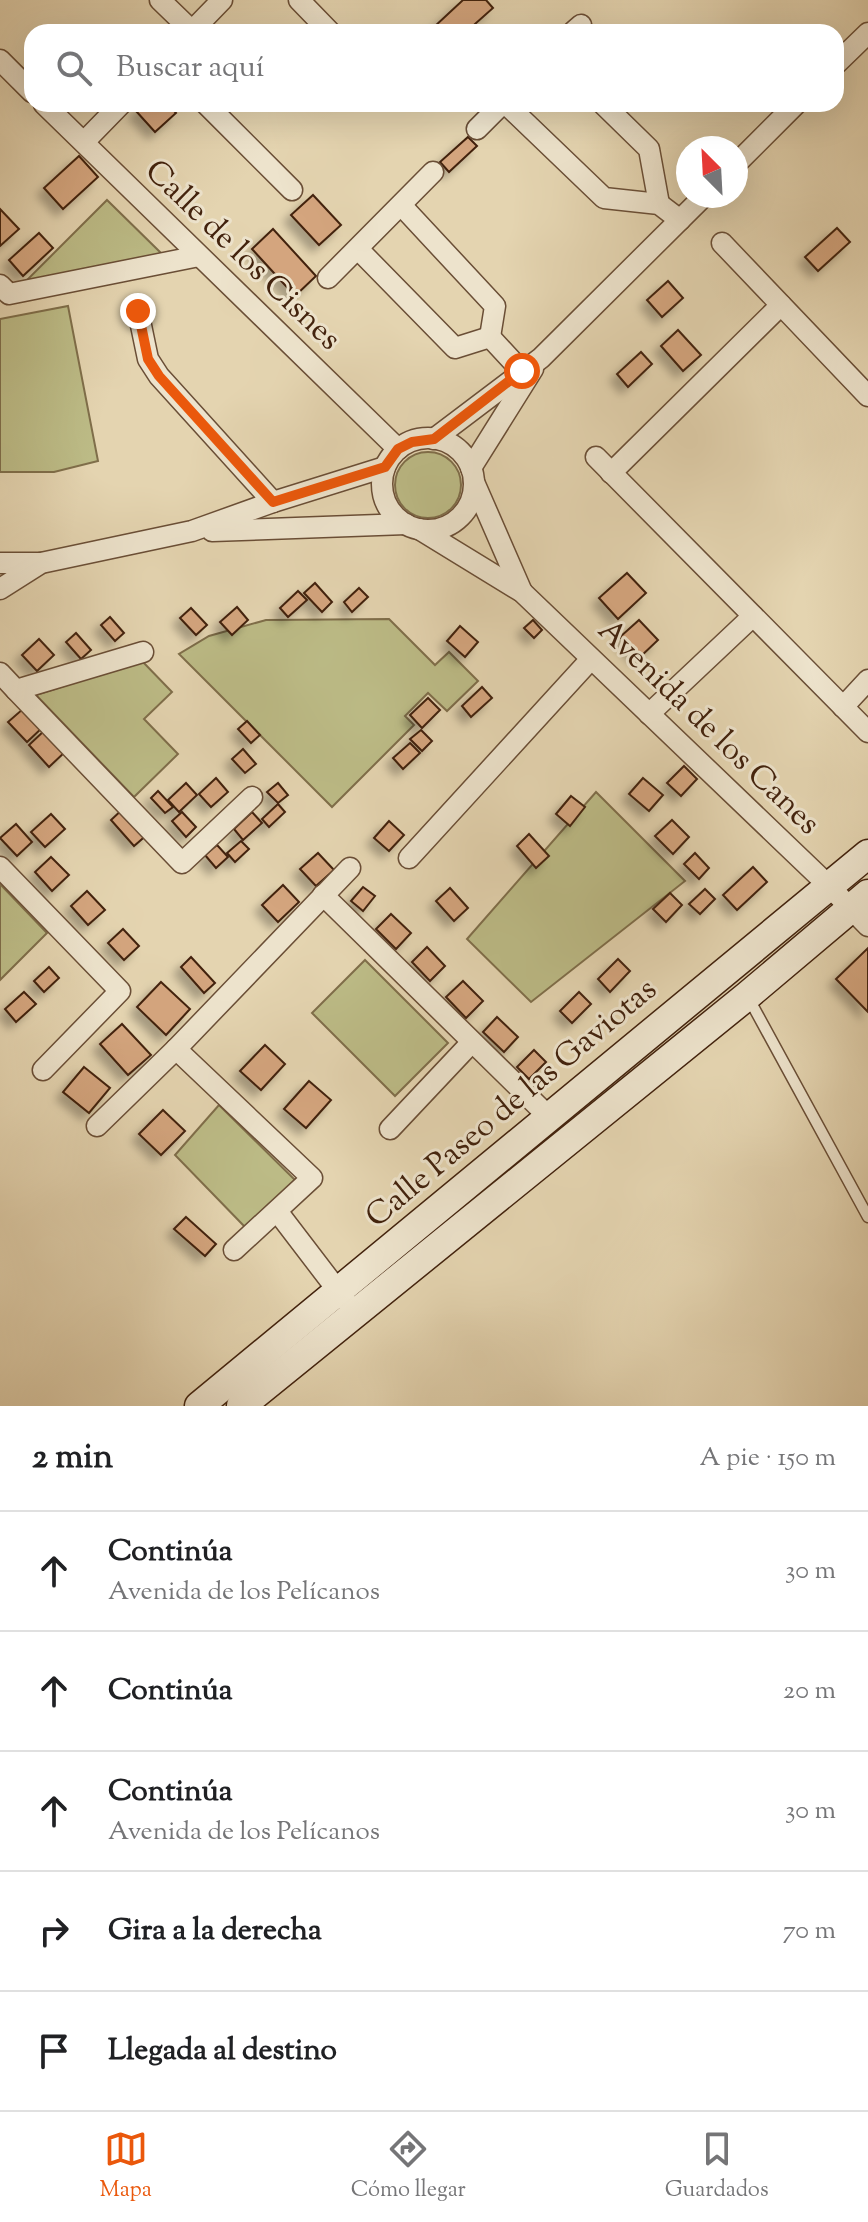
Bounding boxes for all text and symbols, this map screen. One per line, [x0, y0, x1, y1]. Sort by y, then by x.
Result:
search box [24, 24, 844, 112]
icon: search [52, 46, 96, 90]
text: Buscar aquí [116, 47, 264, 90]
north arrow [676, 136, 748, 208]
street label: Calle de los Cisnes [133, 150, 351, 362]
route end [120, 293, 156, 329]
route start [504, 353, 540, 389]
street label: Avenida de los Canes [586, 609, 830, 847]
street label: Calle Paseo de las Gaviotas [356, 968, 668, 1240]
text: 2 min [32, 1434, 113, 1483]
text: A pie · 150 m [699, 1440, 836, 1477]
text: Continúa [108, 1531, 233, 1574]
icon: ahead [32, 1549, 76, 1593]
text: 30 m [785, 1553, 836, 1590]
text: Avenida de los Pelícanos [108, 1574, 380, 1611]
icon: ahead [32, 1669, 76, 1713]
text: Continúa [108, 1670, 233, 1713]
text: 20 m [783, 1673, 836, 1710]
text: Continúa [108, 1771, 233, 1814]
icon: ahead [32, 1789, 76, 1833]
text: 30 m [785, 1793, 836, 1830]
text: Avenida de los Pelícanos [108, 1814, 380, 1851]
icon: right [32, 1909, 76, 1953]
text: Gira a la derecha [108, 1910, 322, 1953]
text: 70 m [783, 1913, 836, 1950]
icon: arrive [32, 2029, 76, 2073]
text: Llegada al destino [108, 2030, 337, 2073]
tab: Mapa [99, 2127, 152, 2207]
tab: Cómo llegar [351, 2127, 466, 2207]
tab: Guardados [665, 2127, 769, 2207]

